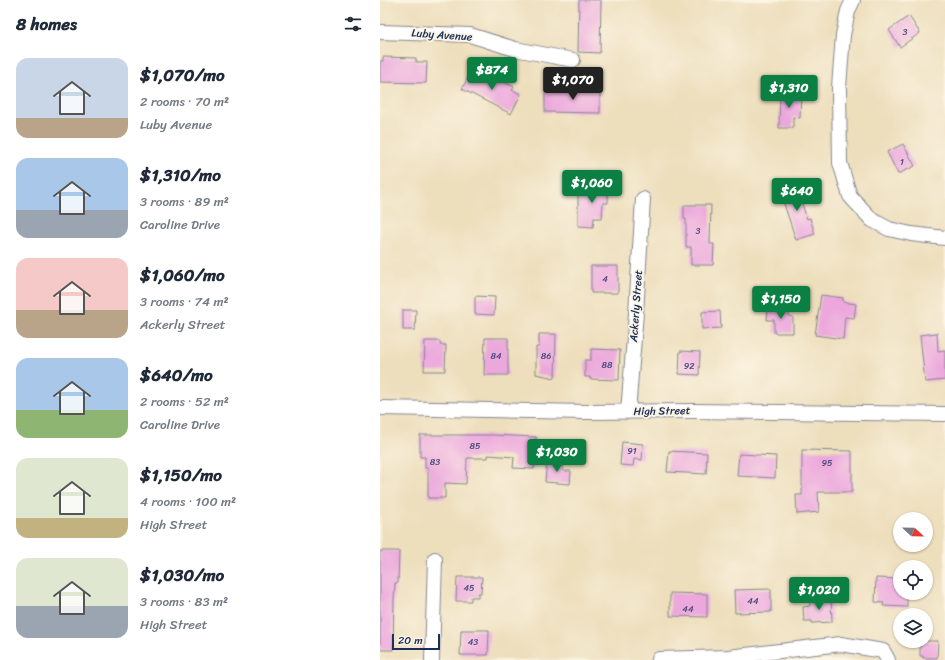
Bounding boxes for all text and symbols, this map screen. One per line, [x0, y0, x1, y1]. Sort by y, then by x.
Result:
text: 8 homes [16, 9, 77, 39]
icon: filters [342, 13, 364, 35]
street label: Luby Avenue [411, 23, 473, 47]
house number: 3 [903, 24, 908, 40]
pin: $874 [468, 57, 516, 91]
text: $874 [476, 58, 508, 81]
text: $1,070/mo [140, 60, 225, 90]
pin: $1,070 [540, 67, 606, 101]
text: $1,070 [552, 68, 594, 91]
icon: home [48, 74, 96, 122]
pin: $1,310 [756, 75, 822, 109]
text: $1,310 [770, 76, 808, 99]
text: 2 rooms · 70 m² [140, 90, 229, 113]
text: Luby Avenue [140, 113, 212, 136]
house number: 1 [900, 154, 904, 170]
text: $1,310/mo [140, 160, 221, 190]
pin: $1,060 [559, 170, 625, 204]
text: $1,060 [571, 171, 613, 194]
icon: home [48, 174, 96, 222]
pin: $640 [773, 178, 821, 212]
text: $640 [781, 179, 813, 202]
text: 3 rooms · 89 m² [140, 190, 229, 213]
text: Caroline Drive [140, 213, 220, 236]
house number: 3 [696, 223, 701, 239]
text: $1,060/mo [140, 260, 225, 290]
street label: Ackerly Street [624, 269, 648, 344]
house number: 4 [602, 271, 608, 287]
icon: home [48, 274, 96, 322]
pin: $1,150 [748, 286, 814, 320]
text: $1,150 [761, 287, 801, 310]
text: 3 rooms · 74 m² [140, 290, 229, 313]
text: Ackerly Street [140, 313, 226, 336]
house number: 84 [490, 348, 502, 364]
house number: 86 [541, 348, 551, 364]
house number: 88 [602, 357, 613, 373]
house number: 92 [684, 358, 694, 374]
text: $640/mo [140, 360, 213, 390]
icon: home [48, 374, 96, 422]
text: 2 rooms · 52 m² [140, 390, 229, 413]
street label: High Street [633, 401, 691, 421]
text: Caroline Drive [140, 413, 220, 436]
house number: 85 [470, 438, 481, 454]
pin: $1,030 [524, 439, 590, 473]
text: $1,030 [536, 440, 578, 463]
house number: 91 [627, 443, 637, 459]
house number: 83 [430, 454, 440, 470]
house number: 95 [821, 455, 833, 471]
text: $1,150/mo [140, 460, 222, 490]
icon: home [48, 474, 96, 522]
text: 4 rooms · 100 m² [140, 490, 236, 513]
north arrow [893, 512, 933, 552]
map controls [893, 512, 933, 648]
text: High Street [140, 513, 207, 536]
text: $1,030/mo [140, 560, 224, 590]
button: locate [893, 560, 933, 600]
icon: home [48, 574, 96, 622]
pin: $1,020 [786, 577, 852, 611]
text: $1,020 [798, 578, 840, 601]
house number: 45 [463, 580, 475, 596]
text: 3 rooms · 83 m² [140, 590, 228, 613]
house number: 44 [747, 593, 759, 609]
house number: 44 [682, 601, 694, 617]
button: layers [893, 608, 933, 648]
text: High Street [140, 613, 207, 636]
text: 20 m [398, 631, 423, 650]
scale bar [392, 632, 440, 651]
house number: 43 [468, 634, 478, 650]

